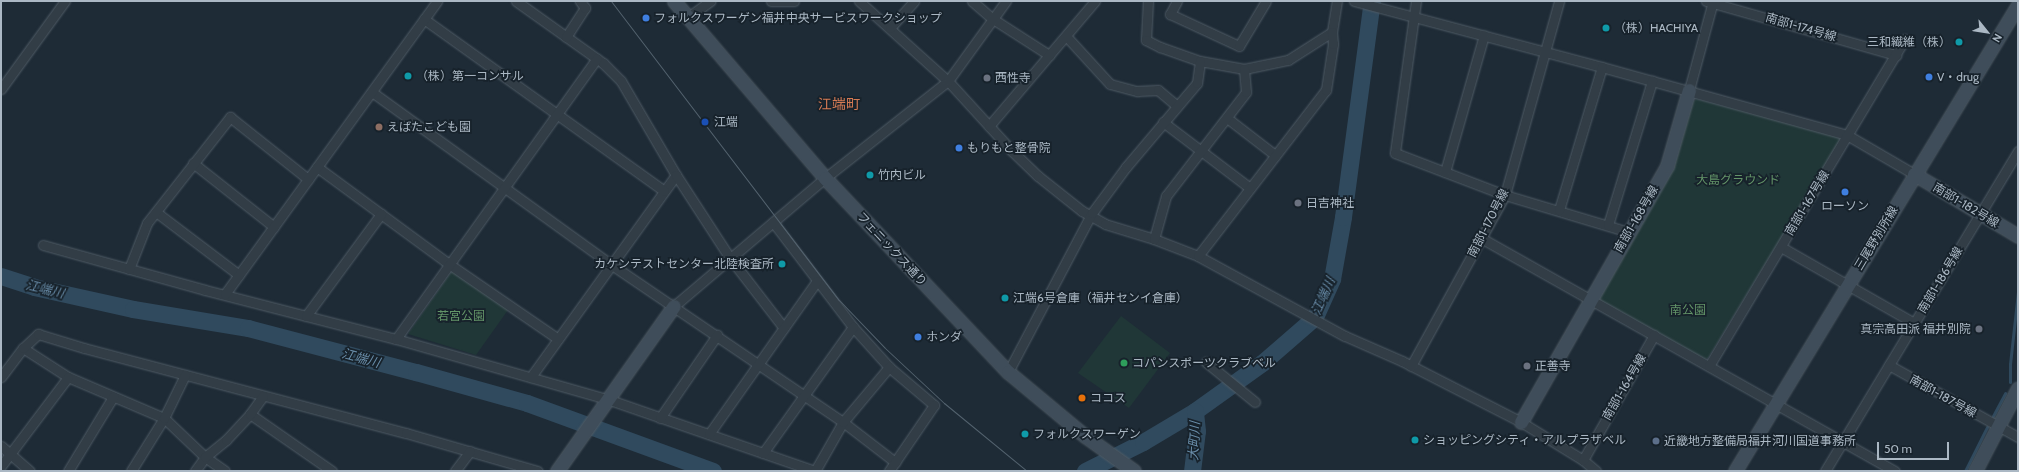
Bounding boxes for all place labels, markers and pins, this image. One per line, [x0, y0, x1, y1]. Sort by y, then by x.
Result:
place label: フォルクスワーゲン福井中央サービスワークショップ [654, 11, 942, 25]
marker: フォルクスワーゲン福井中央サービスワークショップ [641, 13, 651, 23]
place label: （株）HACHIYA [1614, 21, 1698, 35]
marker: （株）HACHIYA [1601, 23, 1611, 33]
place label: 三和繊維（株） [1867, 35, 1951, 49]
marker: 三和繊維（株） [1954, 37, 1964, 47]
place label: （株）第一コンサル [416, 69, 524, 83]
place label: V・drug [1937, 70, 1979, 84]
marker: （株）第一コンサル [403, 71, 413, 81]
place label: 西性寺 [995, 71, 1031, 85]
marker: V・drug [1924, 72, 1934, 82]
marker: 西性寺 [982, 73, 992, 83]
place label: 江端 [714, 115, 738, 129]
marker: 江端 [699, 116, 711, 128]
place label: えばたこども園 [387, 120, 471, 134]
marker: えばたこども園 [374, 122, 384, 132]
place label: もりもと整骨院 [967, 141, 1051, 155]
marker: もりもと整骨院 [954, 143, 964, 153]
place label: 竹内ビル [878, 168, 926, 182]
marker: 竹内ビル [865, 170, 875, 180]
marker: ローソン [1840, 187, 1850, 197]
place label: 日吉神社 [1306, 196, 1354, 210]
marker: 日吉神社 [1293, 198, 1303, 208]
place label: ローソン [1821, 199, 1869, 213]
place label: カケンテストセンター北陸検査所 [594, 257, 774, 271]
marker: カケンテストセンター北陸検査所 [777, 259, 787, 269]
place label: 江端6号倉庫（福井センイ倉庫） [1013, 291, 1188, 305]
marker: 江端6号倉庫（福井センイ倉庫） [1000, 293, 1010, 303]
place label: 真宗高田派 福井別院 [1860, 322, 1971, 336]
marker: 真宗高田派 福井別院 [1974, 324, 1984, 334]
place label: ホンダ [926, 330, 962, 344]
marker: ホンダ [913, 332, 923, 342]
place label: コパンスポーツクラブベル [1132, 356, 1276, 370]
marker: コパンスポーツクラブベル [1119, 358, 1129, 368]
place label: 正善寺 [1535, 359, 1571, 373]
marker: 正善寺 [1522, 361, 1532, 371]
place label: ココス [1090, 391, 1126, 405]
marker: ココス [1077, 393, 1087, 403]
place label: フォルクスワーゲン [1033, 427, 1141, 441]
marker: フォルクスワーゲン [1020, 429, 1030, 439]
place label: ショッピングシティ・アルプラザベル [1423, 433, 1627, 447]
place label: 近畿地方整備局福井河川国道事務所 [1664, 434, 1856, 448]
marker: ショッピングシティ・アルプラザベル [1410, 435, 1420, 445]
marker: 近畿地方整備局福井河川国道事務所 [1651, 436, 1661, 446]

